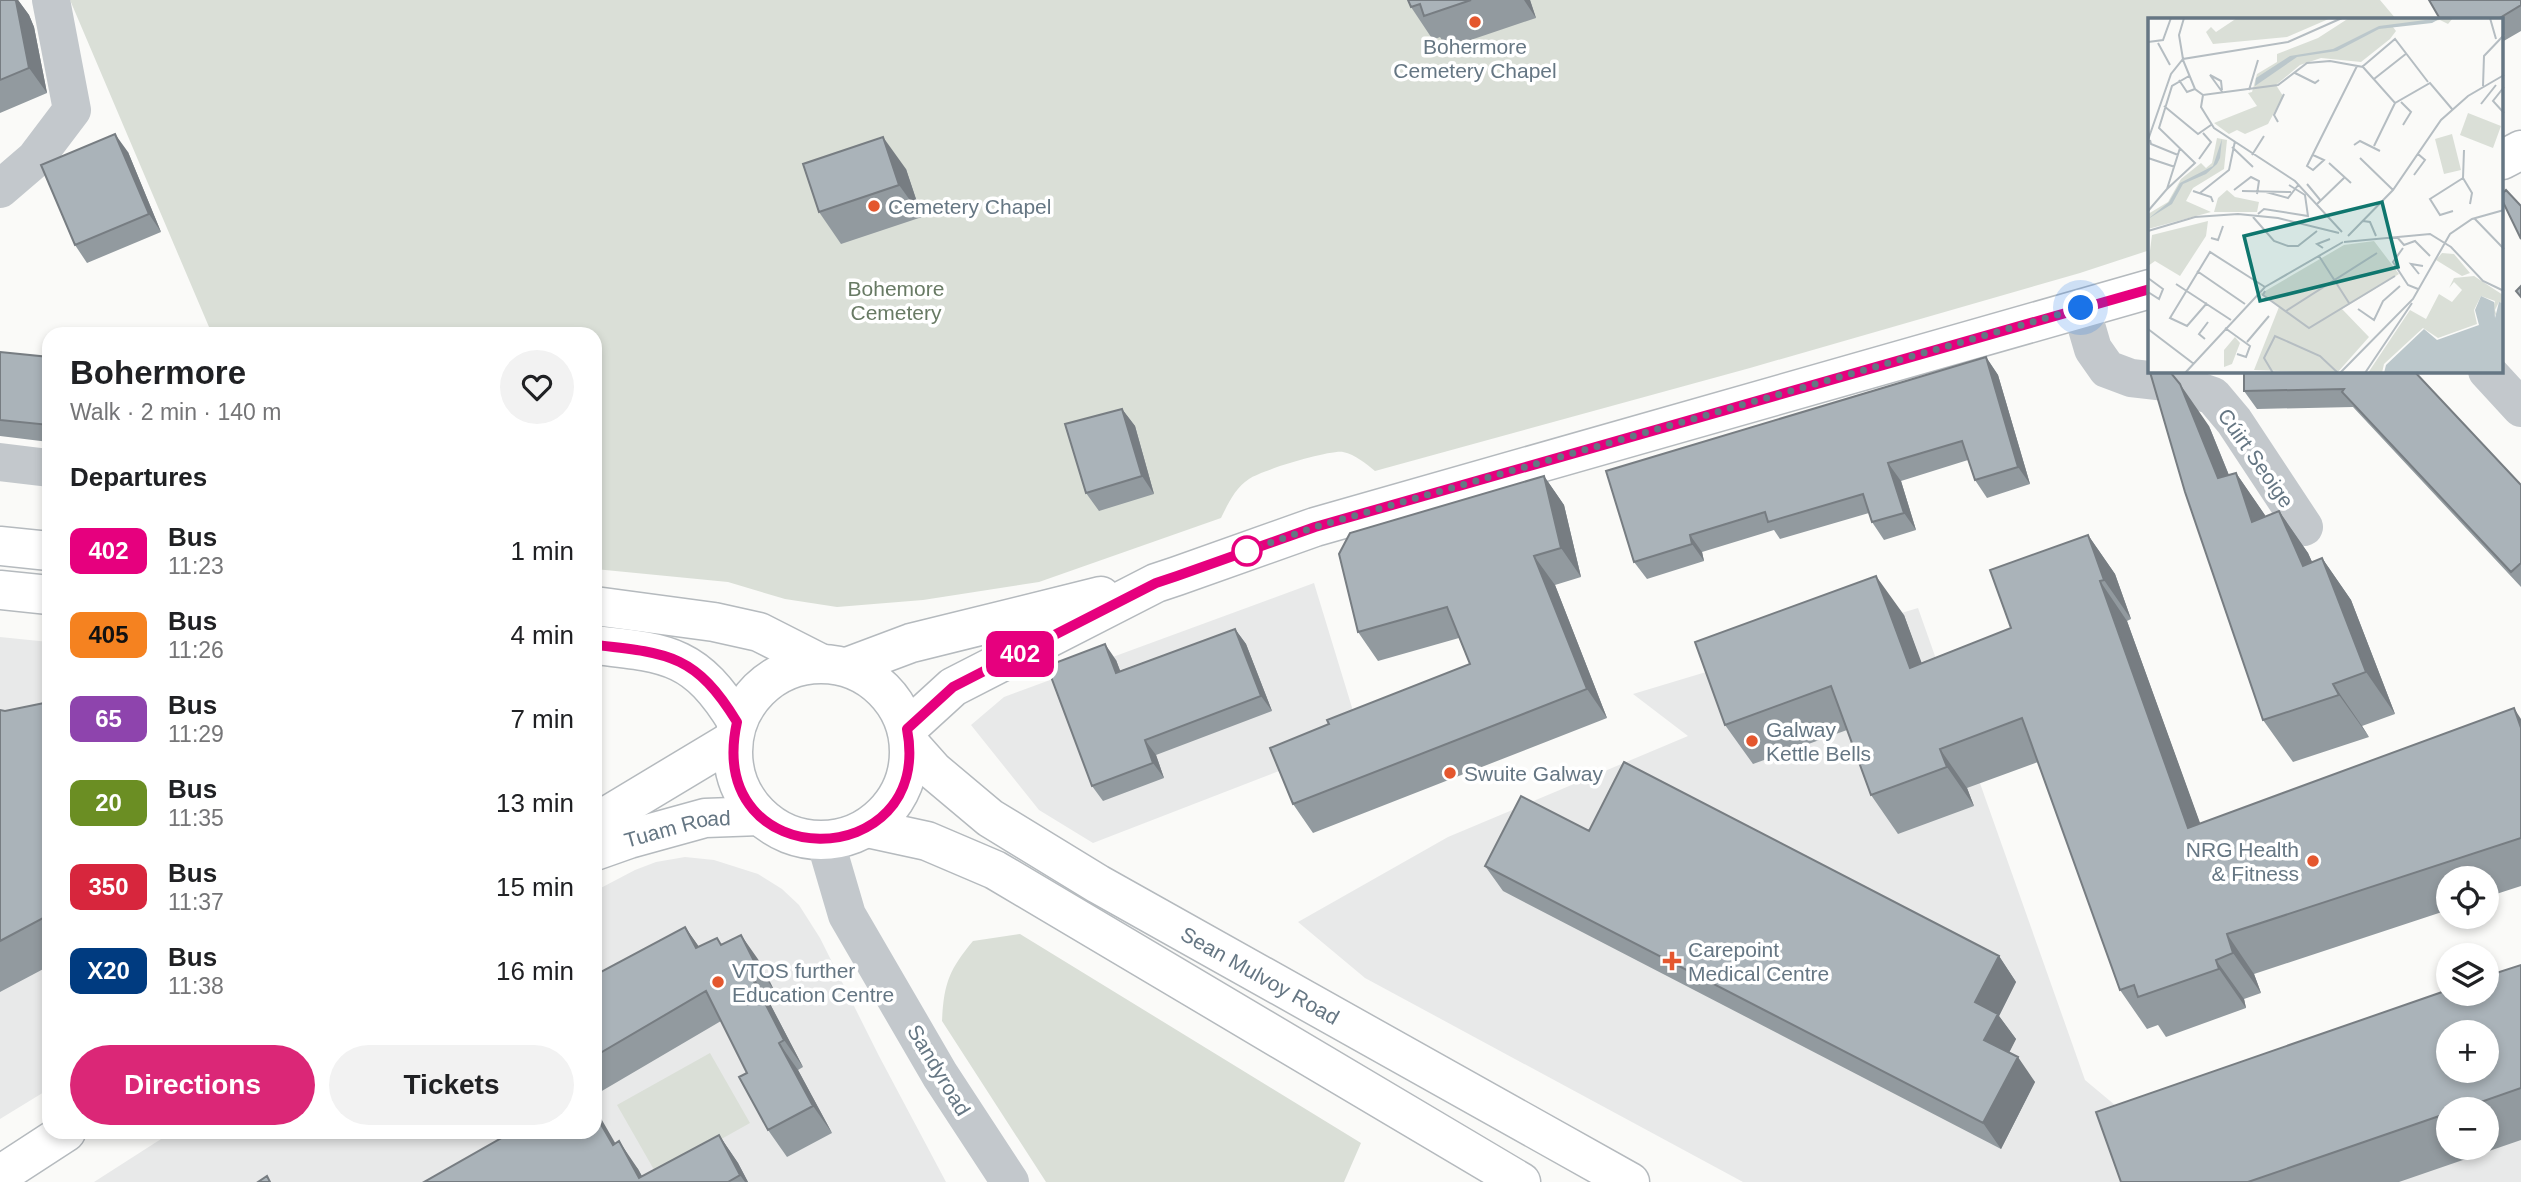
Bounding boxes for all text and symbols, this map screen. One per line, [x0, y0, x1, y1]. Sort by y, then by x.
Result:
marker: Bohermore Cemetery Chapel [1467, 14, 1483, 30]
inset map [2148, 18, 2504, 373]
place label: Bohermore Cemetery Chapel [1393, 35, 1557, 82]
place label: Cemetery Chapel [888, 195, 1051, 218]
marker: Cemetery Chapel [866, 198, 882, 214]
park label: Bohemore Cemetery [848, 277, 944, 324]
your location [2063, 290, 2098, 325]
button: heart [500, 350, 574, 424]
text: Bohermore [70, 354, 246, 391]
text: Walk · 2 min · 140 m [70, 399, 281, 425]
street label: Cúirt Seoige [2213, 404, 2299, 512]
text: Departures [70, 462, 207, 492]
text: Bus [168, 522, 217, 552]
text: 1 min [510, 536, 574, 566]
unlabelled marker [1232, 536, 1262, 566]
text: 402 [88, 537, 129, 564]
text: 11:23 [168, 553, 224, 579]
text: Bus [168, 606, 217, 636]
text: 4 min [510, 620, 574, 650]
text: 405 [88, 621, 129, 648]
line badge: 402 [980, 631, 1060, 677]
text: 11:26 [168, 637, 224, 663]
text: 402 [1000, 640, 1040, 667]
text: Bus [168, 690, 217, 720]
text: 7 min [510, 704, 574, 734]
text: 65 [95, 705, 122, 732]
place label: Galway Kettle Bells [1766, 718, 1871, 765]
text: 11:29 [168, 721, 224, 747]
marker: Galway Kettle Bells [1744, 733, 1760, 749]
place label: Swuite Galway [1464, 762, 1603, 785]
marker: Swuite Galway [1442, 765, 1458, 781]
text: Bus [168, 774, 217, 804]
text: 13 min [496, 788, 574, 818]
text: 20 [95, 789, 122, 816]
text: 11:35 [168, 805, 224, 831]
street label: Tuam Road [622, 806, 731, 851]
place label: NRG Health & Fitness [2186, 838, 2299, 885]
marker: NRG Health & Fitness [2305, 853, 2321, 869]
text: Bus [168, 858, 217, 888]
map controls [2436, 866, 2499, 1160]
button: locate [2436, 866, 2499, 929]
text: 15 min [496, 872, 574, 902]
text: 350 [88, 873, 129, 900]
text: 11:37 [168, 889, 224, 915]
street label: Sean Mulvoy Road [1177, 922, 1344, 1028]
place label: Carepoint Medical Centre [1688, 938, 1829, 985]
text: Bus [168, 942, 217, 972]
button: layers [2436, 943, 2499, 1006]
marker: Carepoint Medical Centre [1662, 951, 1682, 971]
text: 16 min [496, 956, 574, 986]
text: X20 [87, 957, 130, 984]
place label: VTOS further Education Centre [732, 959, 894, 1006]
text: 11:38 [168, 973, 224, 999]
marker: VTOS further Education Centre [710, 974, 726, 990]
button: + [2436, 1020, 2499, 1083]
street label: Sandyroad [903, 1021, 975, 1119]
button: Directions [70, 1045, 315, 1125]
button: Tickets [329, 1045, 574, 1125]
button: − [2436, 1097, 2499, 1160]

